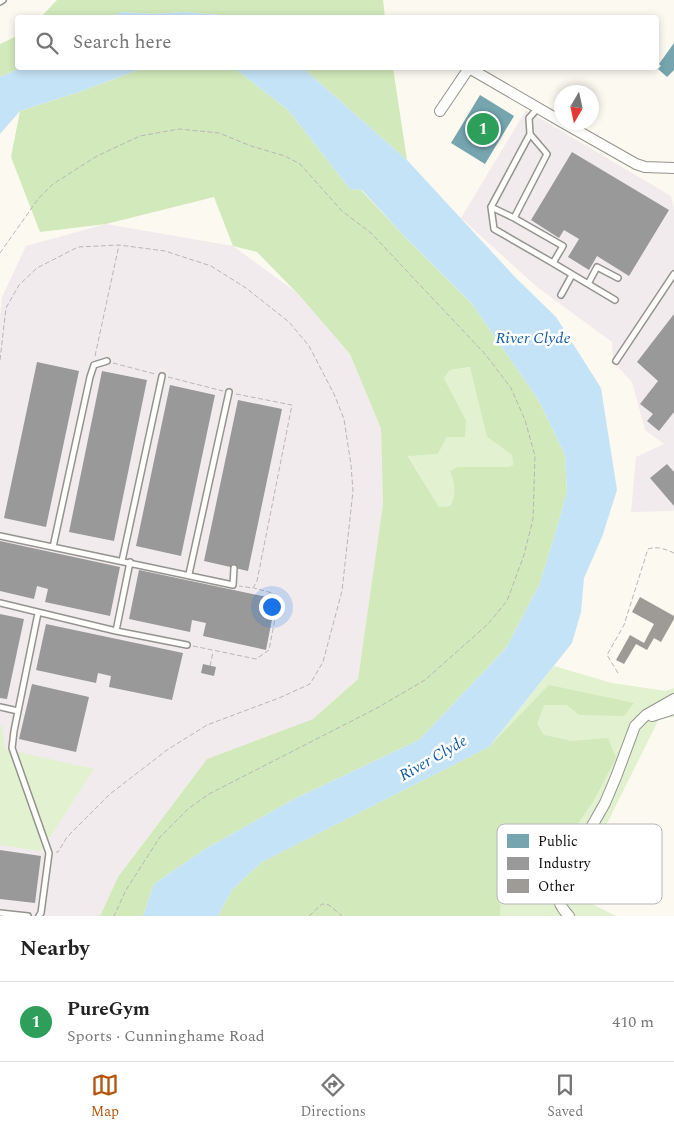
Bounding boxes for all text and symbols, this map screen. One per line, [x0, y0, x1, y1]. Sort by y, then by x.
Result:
search box [15, 15, 659, 70]
text: Search here [73, 28, 172, 57]
icon: search [33, 29, 61, 57]
north arrow [554, 85, 599, 130]
pin: 1 [467, 110, 499, 148]
water label: River Clyde [495, 326, 571, 350]
your location [259, 594, 285, 620]
water label: River Clyde [394, 729, 472, 787]
legend [497, 824, 662, 904]
text: Public [538, 831, 578, 852]
text: Industry [538, 853, 592, 874]
text: Other [538, 876, 575, 897]
text: Nearby [20, 933, 90, 965]
text: PureGym [67, 995, 150, 1024]
text: 1 [32, 1010, 40, 1034]
text: 410 m [612, 1010, 654, 1034]
text: Sports · Cunninghame Road [67, 1024, 265, 1048]
tab: Map [91, 1071, 119, 1122]
tab: Directions [300, 1071, 366, 1122]
tab: Saved [547, 1071, 583, 1122]

